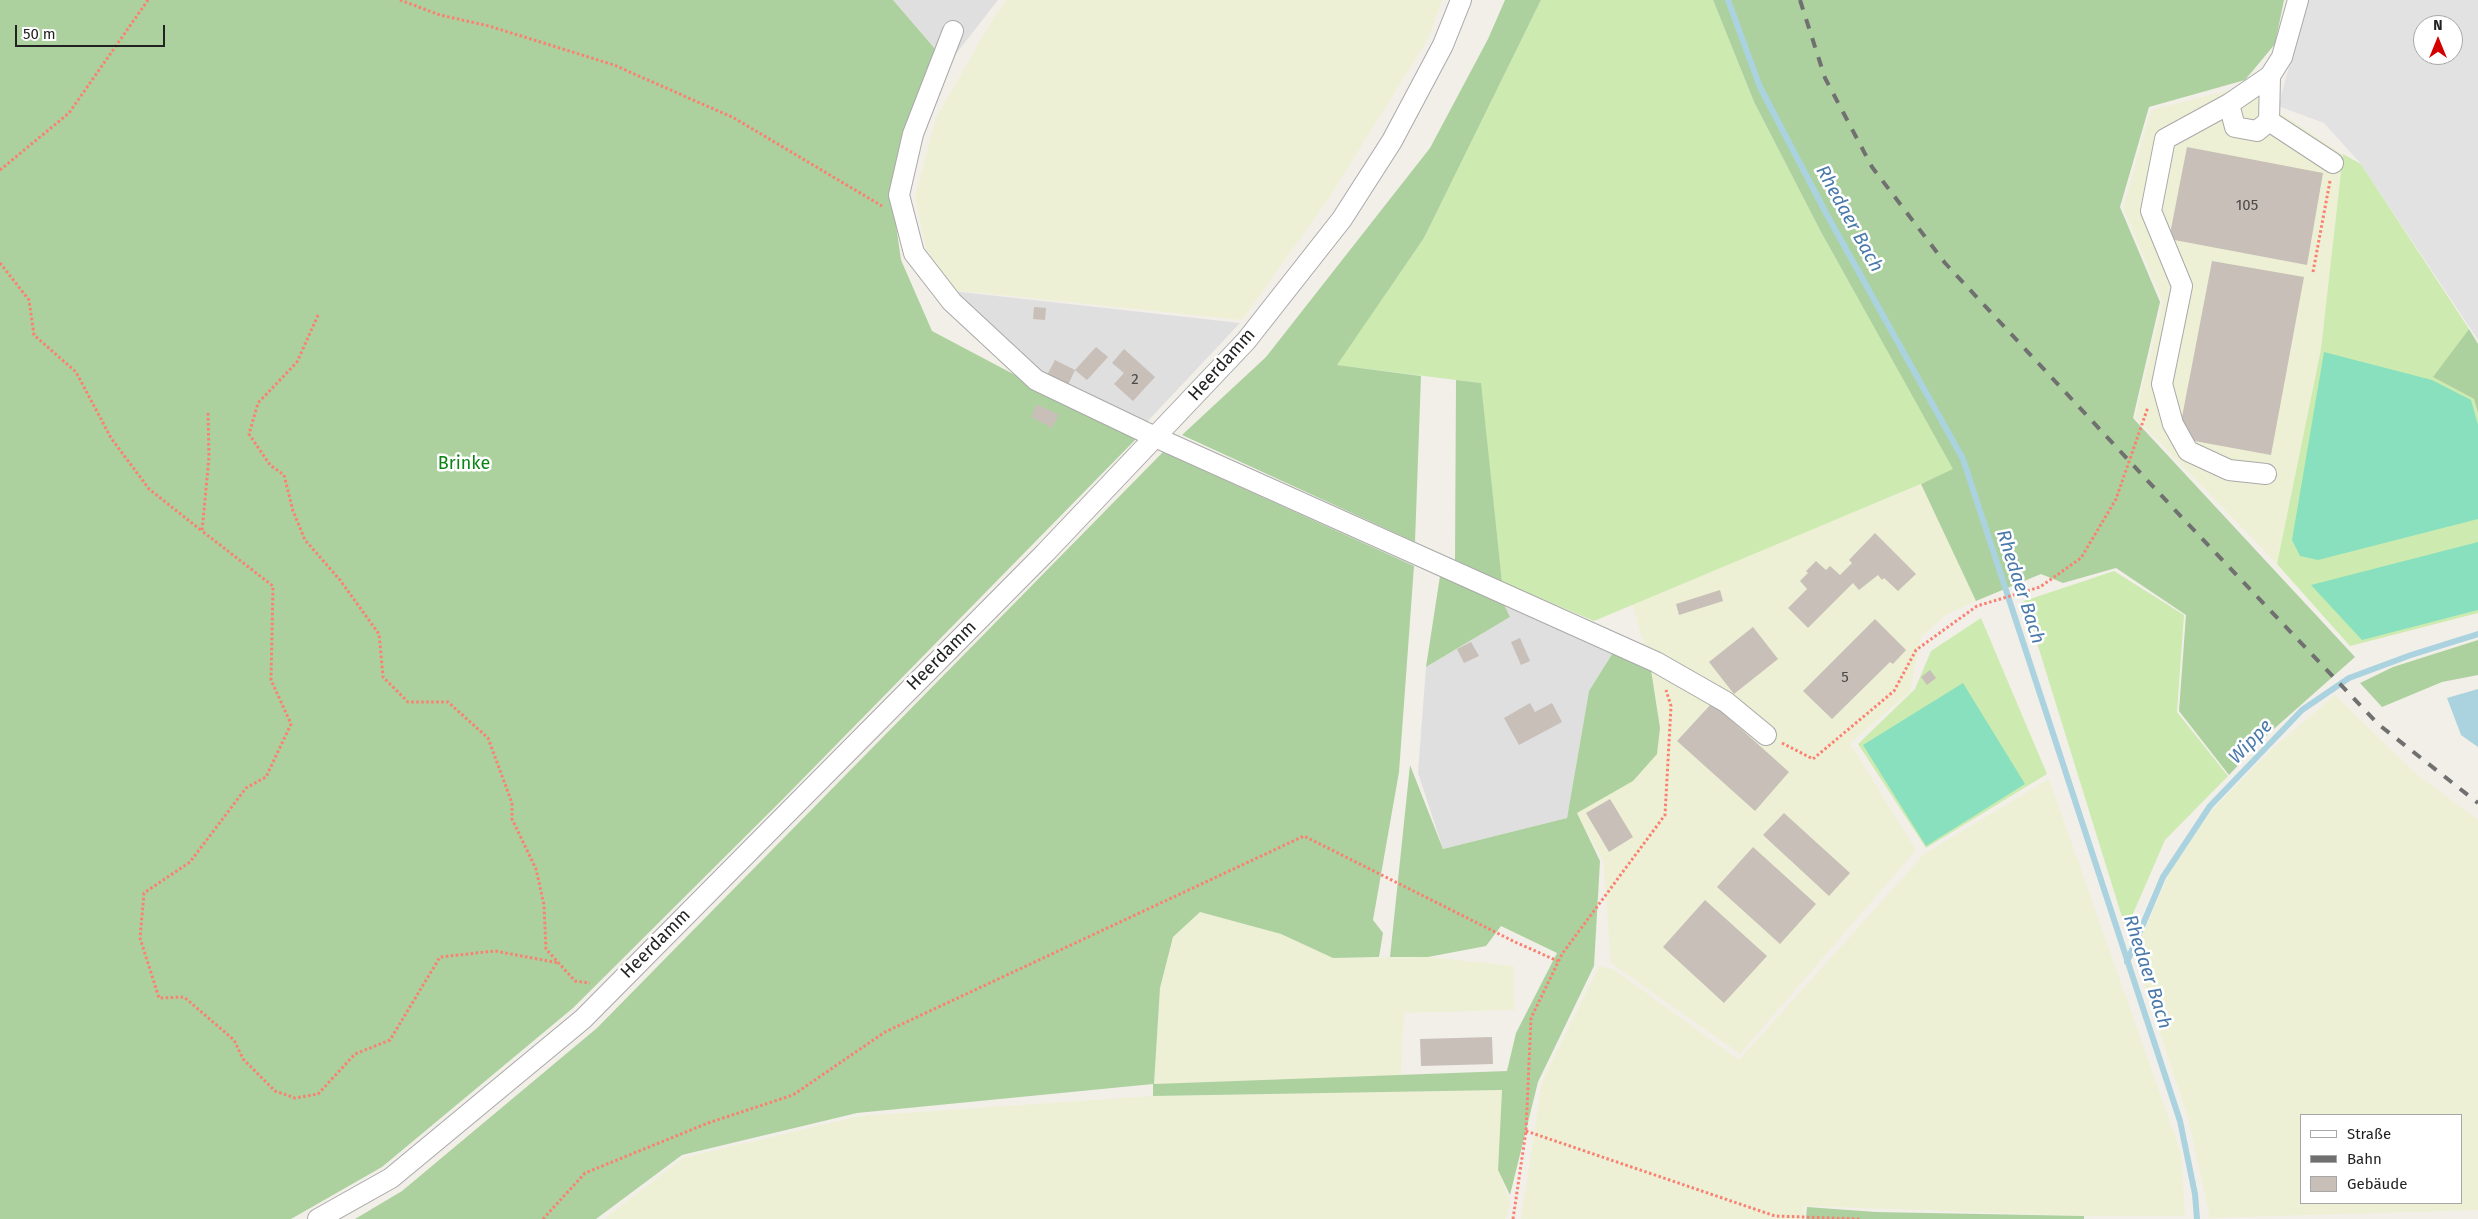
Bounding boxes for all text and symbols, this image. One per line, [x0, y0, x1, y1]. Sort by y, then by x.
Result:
scale bar [18, 15, 168, 47]
north arrow [2413, 15, 2463, 65]
text: N [2433, 17, 2443, 34]
text: 50 m [23, 25, 56, 43]
water label: Rhedaer Bach [1810, 162, 1888, 276]
house number: 105 [2236, 197, 2258, 215]
street label: Heerdamm [1184, 324, 1260, 406]
house number: 2 [1131, 371, 1139, 389]
park label: Brinke [438, 453, 490, 475]
water label: Rhedaer Bach [1991, 527, 2049, 647]
street label: Heerdamm [903, 617, 981, 695]
house number: 5 [1841, 669, 1849, 687]
water label: Wippe [2224, 715, 2278, 769]
street label: Heerdamm [617, 905, 695, 983]
water label: Rhedaer Bach [2118, 912, 2176, 1032]
legend [2300, 1114, 2463, 1204]
text: Straße [2347, 1125, 2391, 1143]
text: Bahn [2347, 1150, 2382, 1168]
text: Gebäude [2347, 1175, 2407, 1193]

